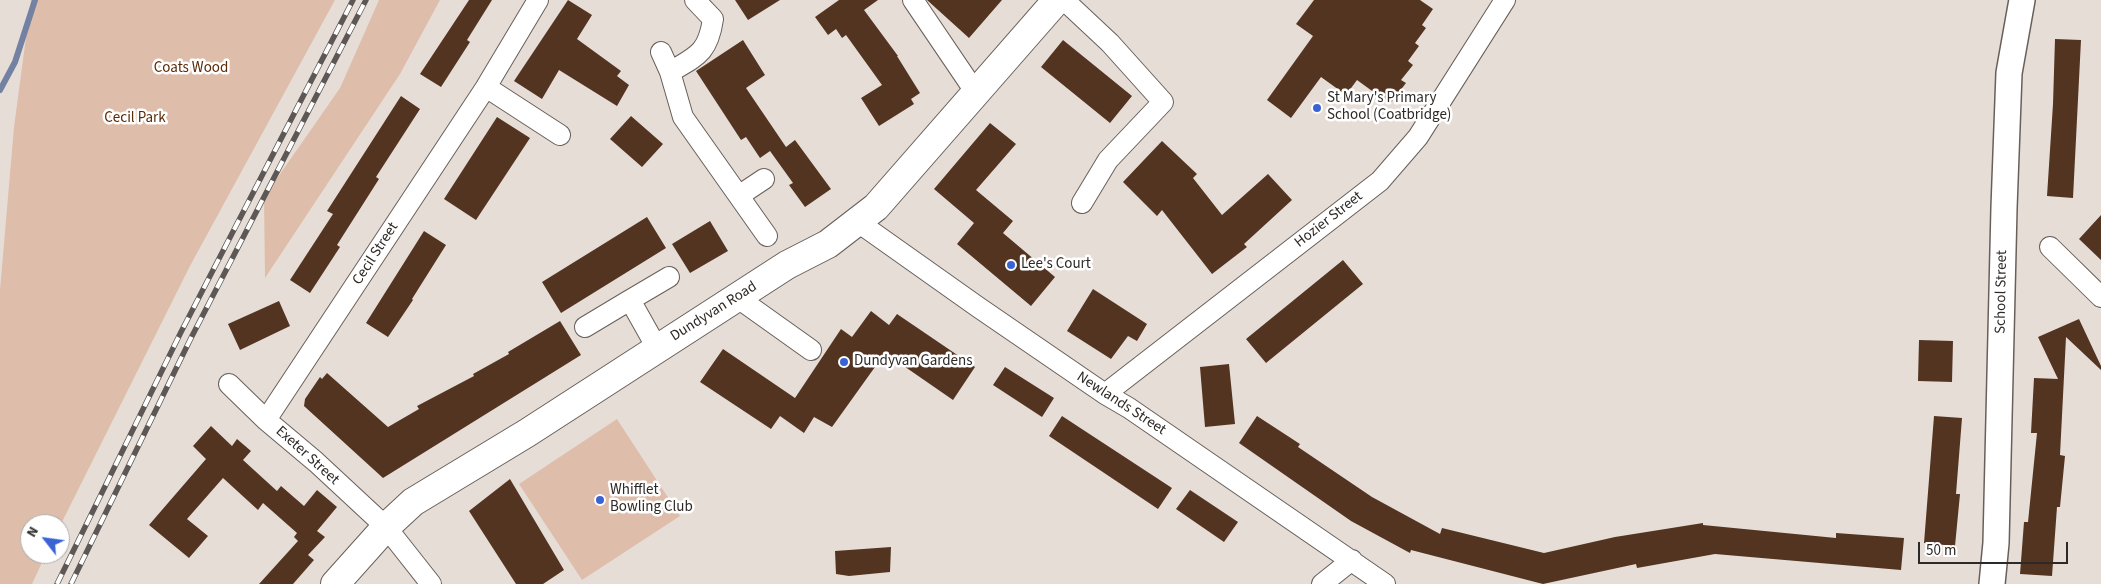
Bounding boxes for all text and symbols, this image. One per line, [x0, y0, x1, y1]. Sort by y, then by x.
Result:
park label: Coats Wood [154, 60, 228, 78]
place label: St Mary's Primary School (Coatbridge) [1327, 90, 1451, 125]
marker: St Mary's Primary School (Coatbridge) [1311, 102, 1323, 114]
park label: Cecil Park [104, 110, 166, 128]
street label: Hozier Street [1292, 188, 1366, 252]
street label: Cecil Street [349, 219, 403, 289]
street label: School Street [1992, 250, 2012, 334]
place label: Lee's Court [1021, 256, 1091, 274]
marker: Lee's Court [1005, 259, 1017, 271]
street label: Dundyvan Road [667, 278, 761, 346]
place label: Dundyvan Gardens [854, 353, 973, 371]
marker: Dundyvan Gardens [838, 356, 850, 368]
street label: Newlands Street [1073, 368, 1169, 440]
street label: Exeter Street [272, 423, 342, 489]
place label: Whifflet Bowling Club [610, 482, 693, 517]
marker: Whifflet Bowling Club [594, 494, 606, 506]
north arrow [20, 514, 70, 564]
text: N [22, 523, 44, 541]
scale bar [1921, 532, 2071, 564]
text: 50 m [1926, 540, 1956, 561]

